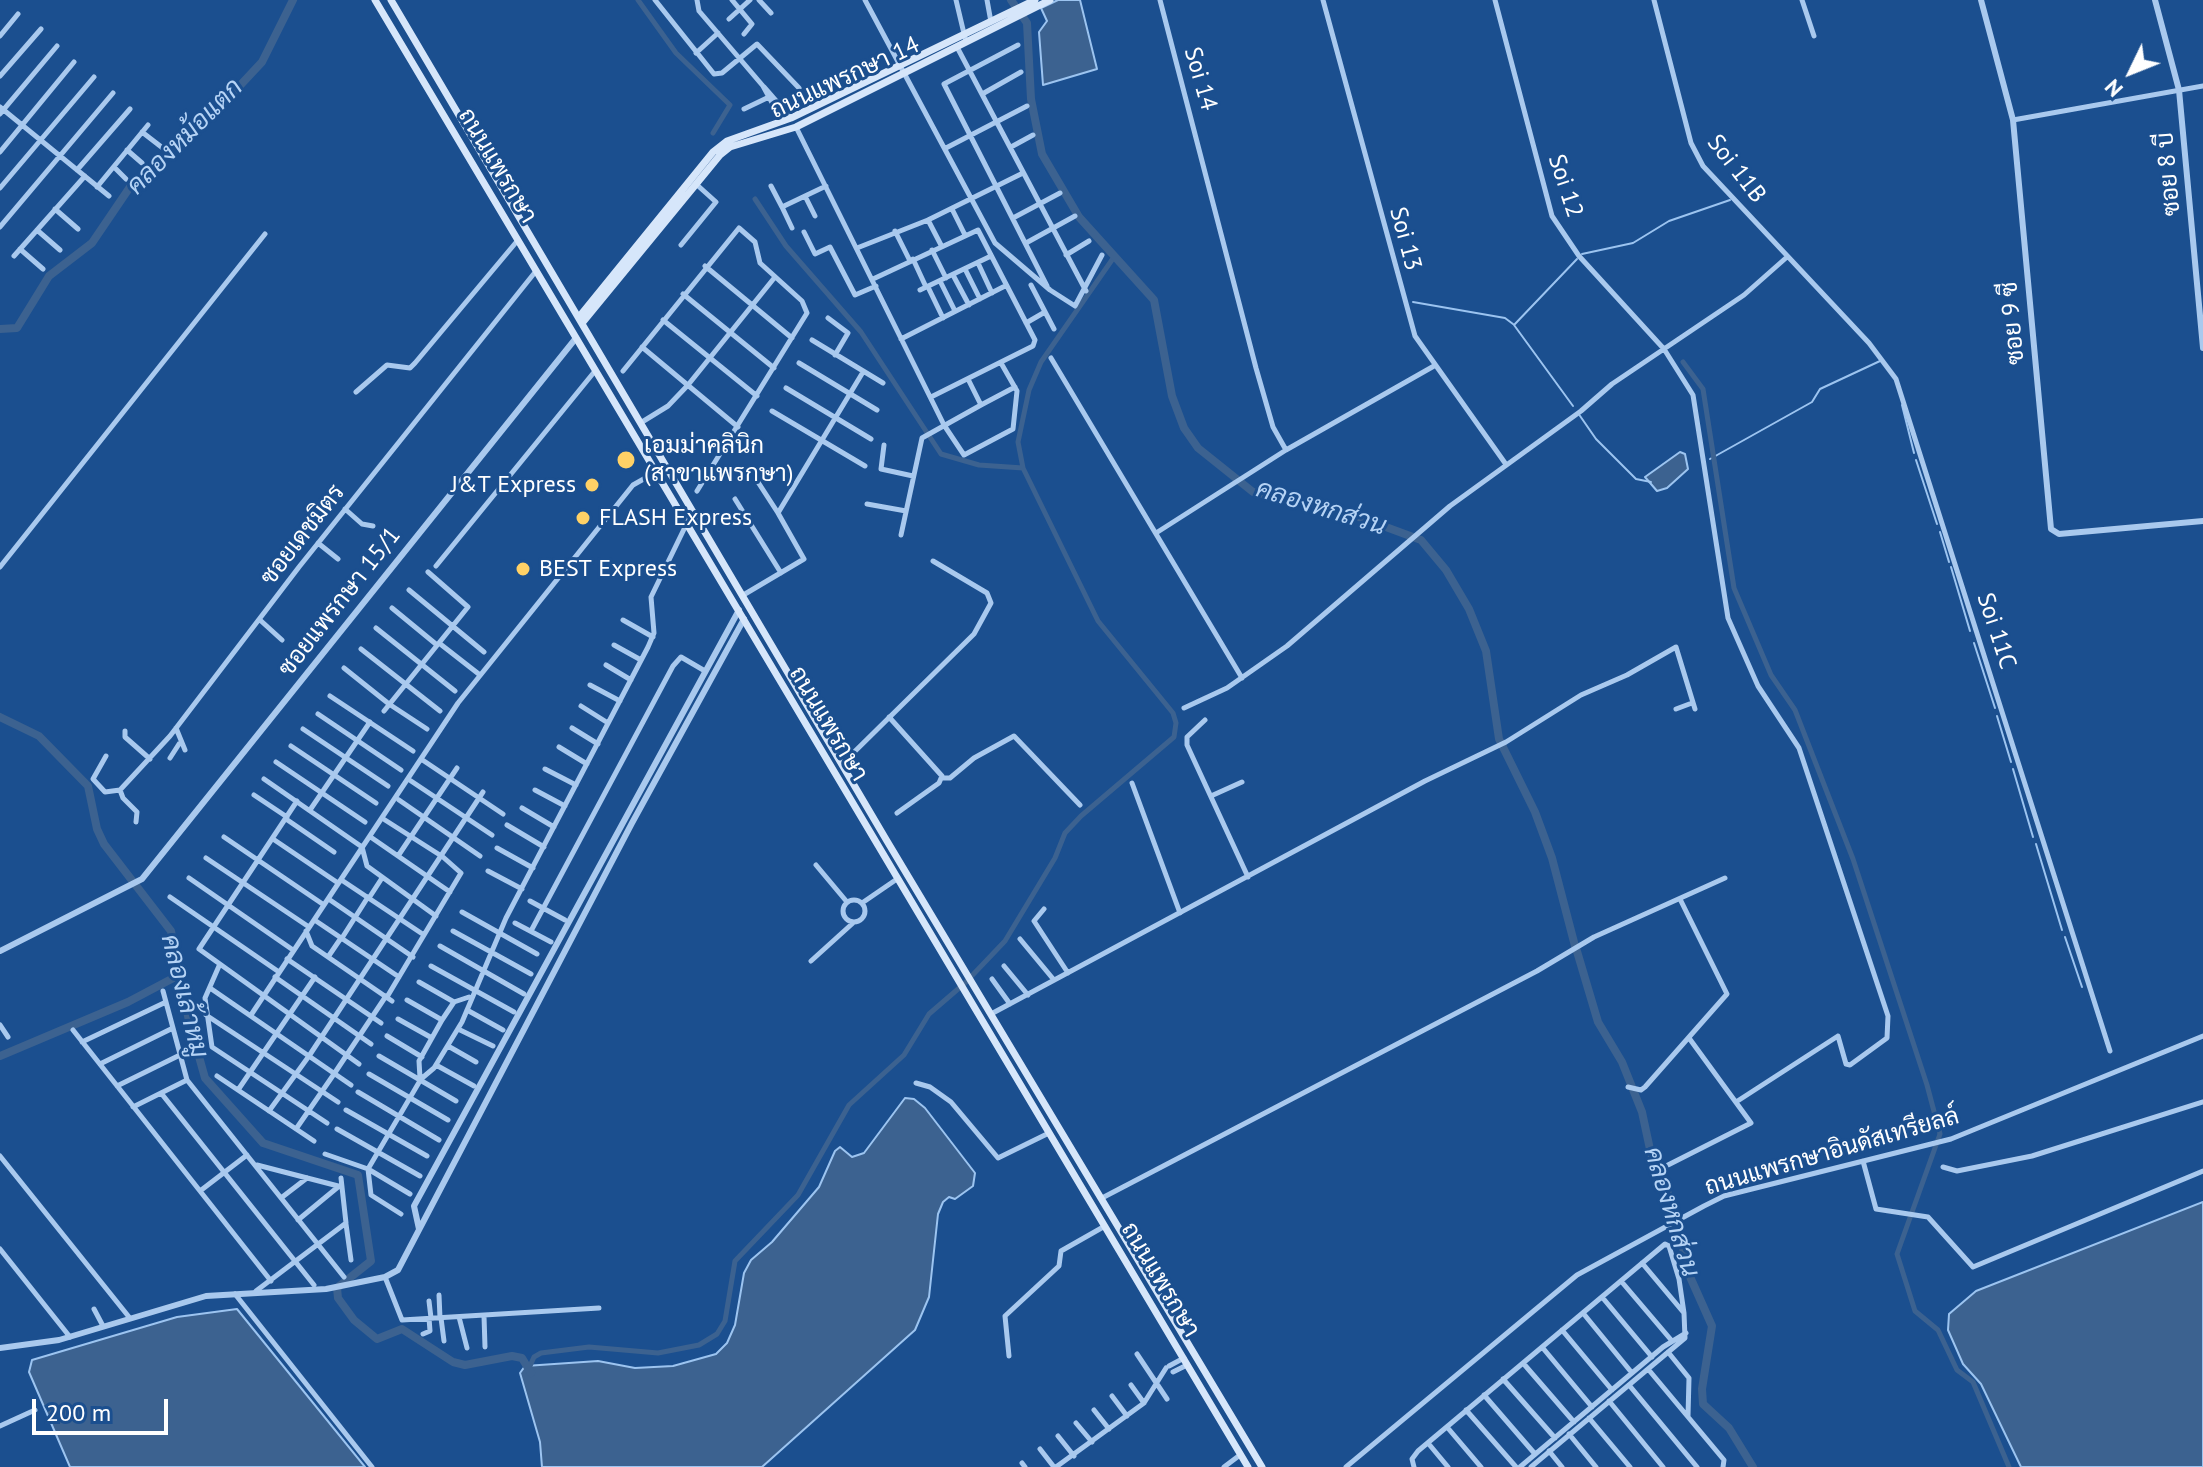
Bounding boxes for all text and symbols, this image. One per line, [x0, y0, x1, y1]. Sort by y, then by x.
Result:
street label: ถนนแพรกษา 14 [766, 31, 924, 125]
north arrow [2091, 32, 2171, 112]
street label: Soi 14 [1177, 44, 1223, 114]
water label: คลองหม้อแตก [120, 72, 250, 202]
text: N [2098, 74, 2129, 103]
street label: ถนนแพรกษา [451, 103, 543, 229]
street label: Soi 11B [1700, 129, 1772, 209]
street label: ซอย 8 บี [2151, 131, 2187, 217]
street label: Soi 12 [1541, 151, 1589, 221]
street label: Soi 13 [1383, 204, 1427, 274]
street label: ซอย 9 ซี [1995, 280, 2031, 366]
place label: เอมม่าคลินิก (สาขาแพรกษา) [644, 432, 793, 488]
marker: เอมม่าคลินิก (สาขาแพรกษา) [615, 449, 637, 471]
place label: J&T Express [451, 471, 576, 499]
water label: คลองหกส่วน [1252, 473, 1390, 543]
marker: J&T Express [583, 476, 601, 494]
street label: ซอยเดชมิตร [255, 479, 351, 591]
place label: FLASH Express [599, 504, 752, 532]
marker: FLASH Express [574, 509, 592, 527]
street label: ซอยแพรกษา 15/1 [273, 522, 407, 682]
place label: BEST Express [539, 555, 677, 583]
marker: BEST Express [514, 560, 532, 578]
street label: Soi 11C [1970, 589, 2022, 673]
street label: ถนนแพรกษา [782, 661, 874, 787]
water label: คลองเล้าหมู [154, 931, 214, 1061]
street label: ถนนแพรกษาอินดัสเทรียลล์ [1702, 1102, 1962, 1202]
water label: คลองหกส่วน [1636, 1143, 1706, 1281]
street label: ถนนแพรกษา [1114, 1217, 1206, 1343]
scale bar [36, 1383, 172, 1433]
text: 200 m [46, 1397, 111, 1428]

